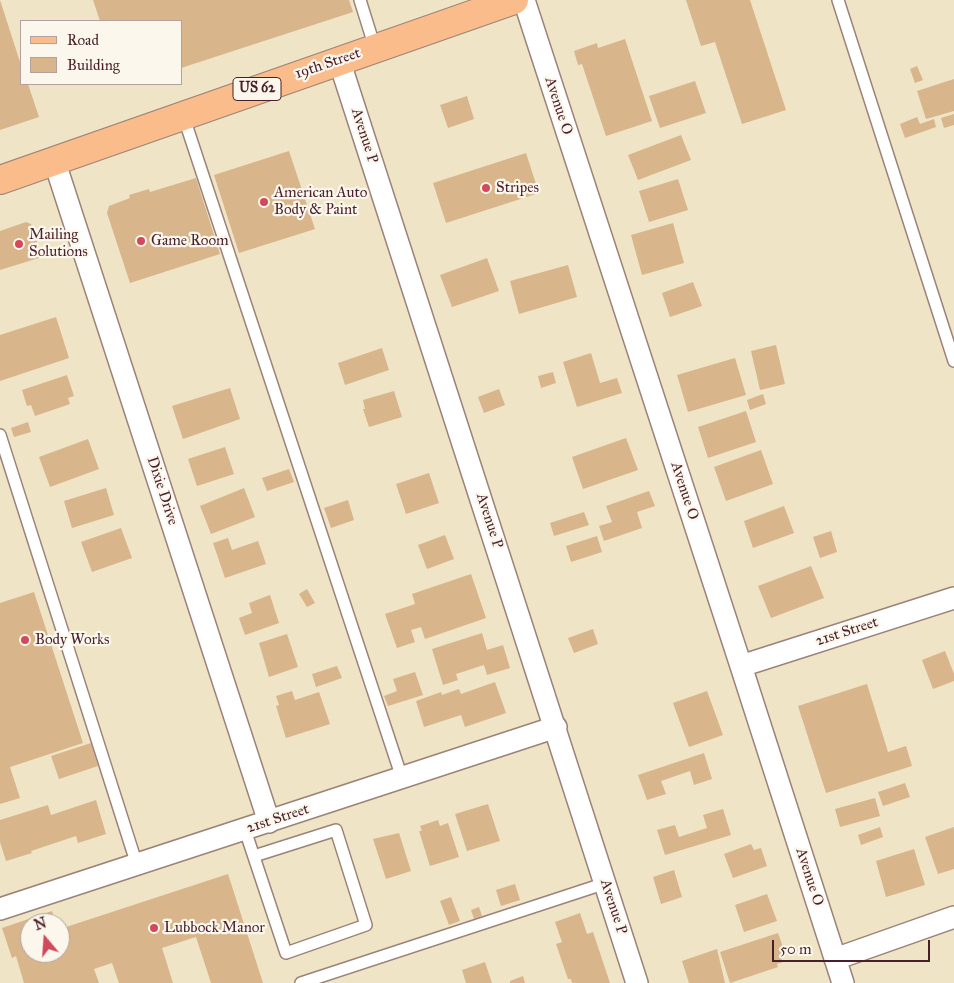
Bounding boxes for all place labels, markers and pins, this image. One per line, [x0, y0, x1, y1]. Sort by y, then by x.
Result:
place label: Stripes [496, 179, 539, 197]
marker: Stripes [480, 182, 492, 194]
place label: American Auto Body & Paint [274, 184, 368, 219]
marker: American Auto Body & Paint [258, 196, 270, 208]
place label: Mailing Solutions [29, 226, 88, 261]
place label: Game Room [151, 232, 229, 250]
marker: Game Room [135, 235, 147, 247]
marker: Mailing Solutions [13, 238, 25, 250]
place label: Body Works [35, 631, 109, 649]
marker: Body Works [19, 634, 31, 646]
place label: Lubbock Manor [164, 919, 265, 937]
marker: Lubbock Manor [148, 922, 160, 934]

